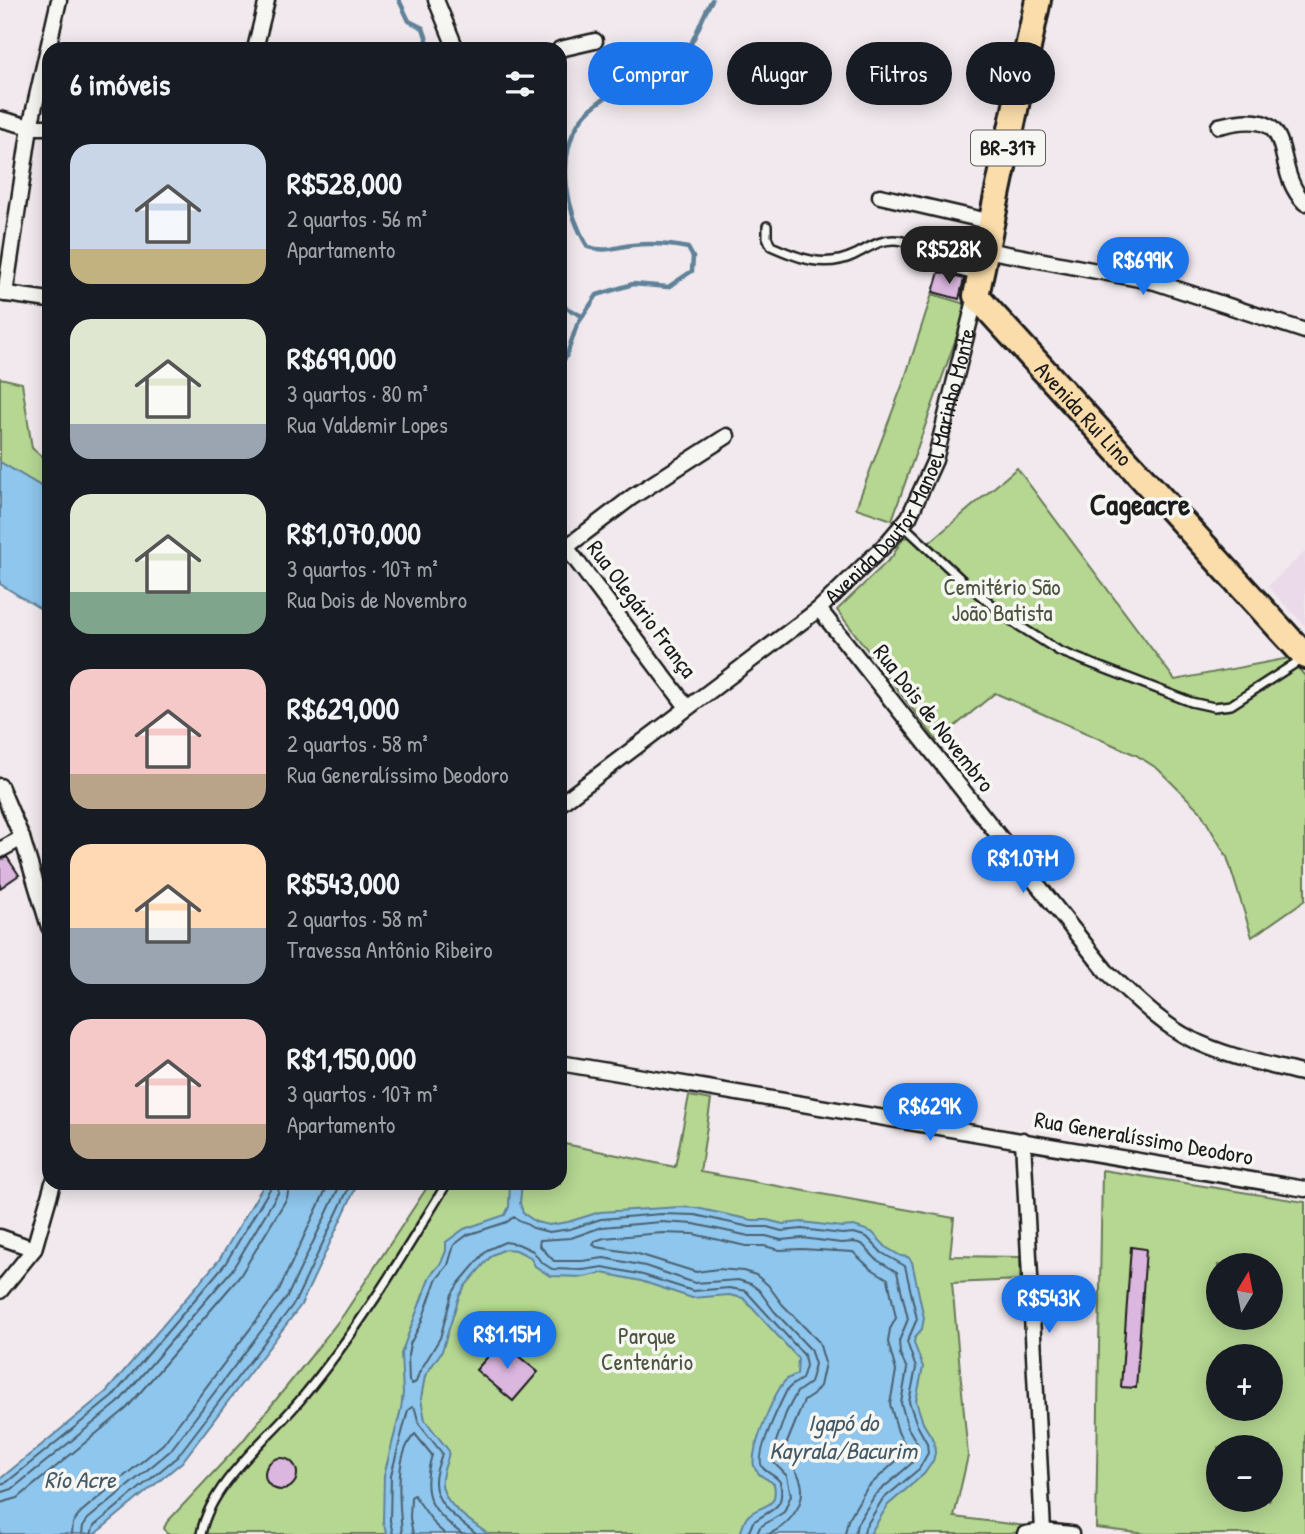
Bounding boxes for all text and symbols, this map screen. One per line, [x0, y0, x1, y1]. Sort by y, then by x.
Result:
chip: Comprar [588, 42, 713, 105]
chip: Alugar [727, 42, 832, 105]
chip: Filtros [846, 42, 952, 105]
chip: Novo [966, 42, 1055, 105]
text: 6 imóveis [70, 64, 170, 104]
icon: filters [501, 65, 539, 103]
road number: BR-317 [971, 130, 1045, 166]
text: R$528,000 [287, 163, 402, 203]
icon: home [126, 172, 210, 256]
text: 2 quartos · 56 m² [287, 203, 427, 234]
pin: R$528K [892, 226, 1006, 286]
text: R$528K [917, 233, 981, 264]
text: Apartamento [287, 234, 395, 265]
pin: R$699K [1086, 238, 1200, 297]
text: R$699K [1113, 244, 1173, 275]
street label: Avenida Doutor Manoel Marinho Monte [817, 325, 982, 611]
text: R$699,000 [287, 338, 396, 378]
icon: home [126, 347, 210, 431]
street label: Avenida Rui Lino [1028, 354, 1140, 473]
text: 3 quartos · 80 m² [287, 378, 428, 409]
text: Rua Valdemir Lopes [287, 409, 448, 440]
district label: Cageacre [1090, 484, 1190, 525]
text: R$1,070,000 [287, 513, 421, 553]
icon: home [126, 522, 210, 606]
street label: Rua Olegário França [580, 534, 704, 684]
text: 3 quartos · 107 m² [287, 553, 438, 584]
park label: Cemitério São João Batista [943, 571, 1061, 628]
text: Rua Dois de Novembro [287, 584, 467, 615]
street label: Rua Dois de Novembro [867, 637, 1002, 798]
text: R$629,000 [287, 688, 399, 728]
icon: home [126, 697, 210, 781]
text: 2 quartos · 58 m² [287, 728, 428, 759]
text: Rua Generalíssimo Deodoro [287, 759, 509, 790]
pin: R$1.07M [958, 836, 1088, 895]
text: R$1.07M [988, 842, 1058, 873]
text: R$543,000 [287, 863, 400, 903]
icon: home [126, 872, 210, 956]
text: 2 quartos · 58 m² [287, 903, 428, 934]
text: Travessa Antônio Ribeiro [287, 934, 492, 965]
text: R$1,150,000 [287, 1038, 416, 1078]
icon: home [126, 1047, 210, 1131]
text: 3 quartos · 107 m² [287, 1078, 438, 1109]
pin: R$629K [873, 1084, 987, 1143]
text: R$629K [899, 1090, 961, 1121]
street label: Rua Generalíssimo Deodoro [1032, 1103, 1256, 1172]
text: Apartamento [287, 1109, 395, 1140]
north arrow [1206, 1253, 1283, 1330]
map controls [1206, 1253, 1283, 1512]
pin: R$543K [992, 1276, 1106, 1335]
text: R$543K [1018, 1282, 1080, 1313]
pin: R$1.15M [442, 1312, 572, 1371]
text: R$1.15M [473, 1318, 541, 1349]
park label: Parque Centenário [601, 1320, 693, 1377]
button: + [1206, 1344, 1283, 1421]
water label: Igapó do Kayrala/Bacurim [769, 1406, 918, 1467]
button: − [1206, 1435, 1283, 1512]
water label: Río Acre [44, 1463, 117, 1495]

